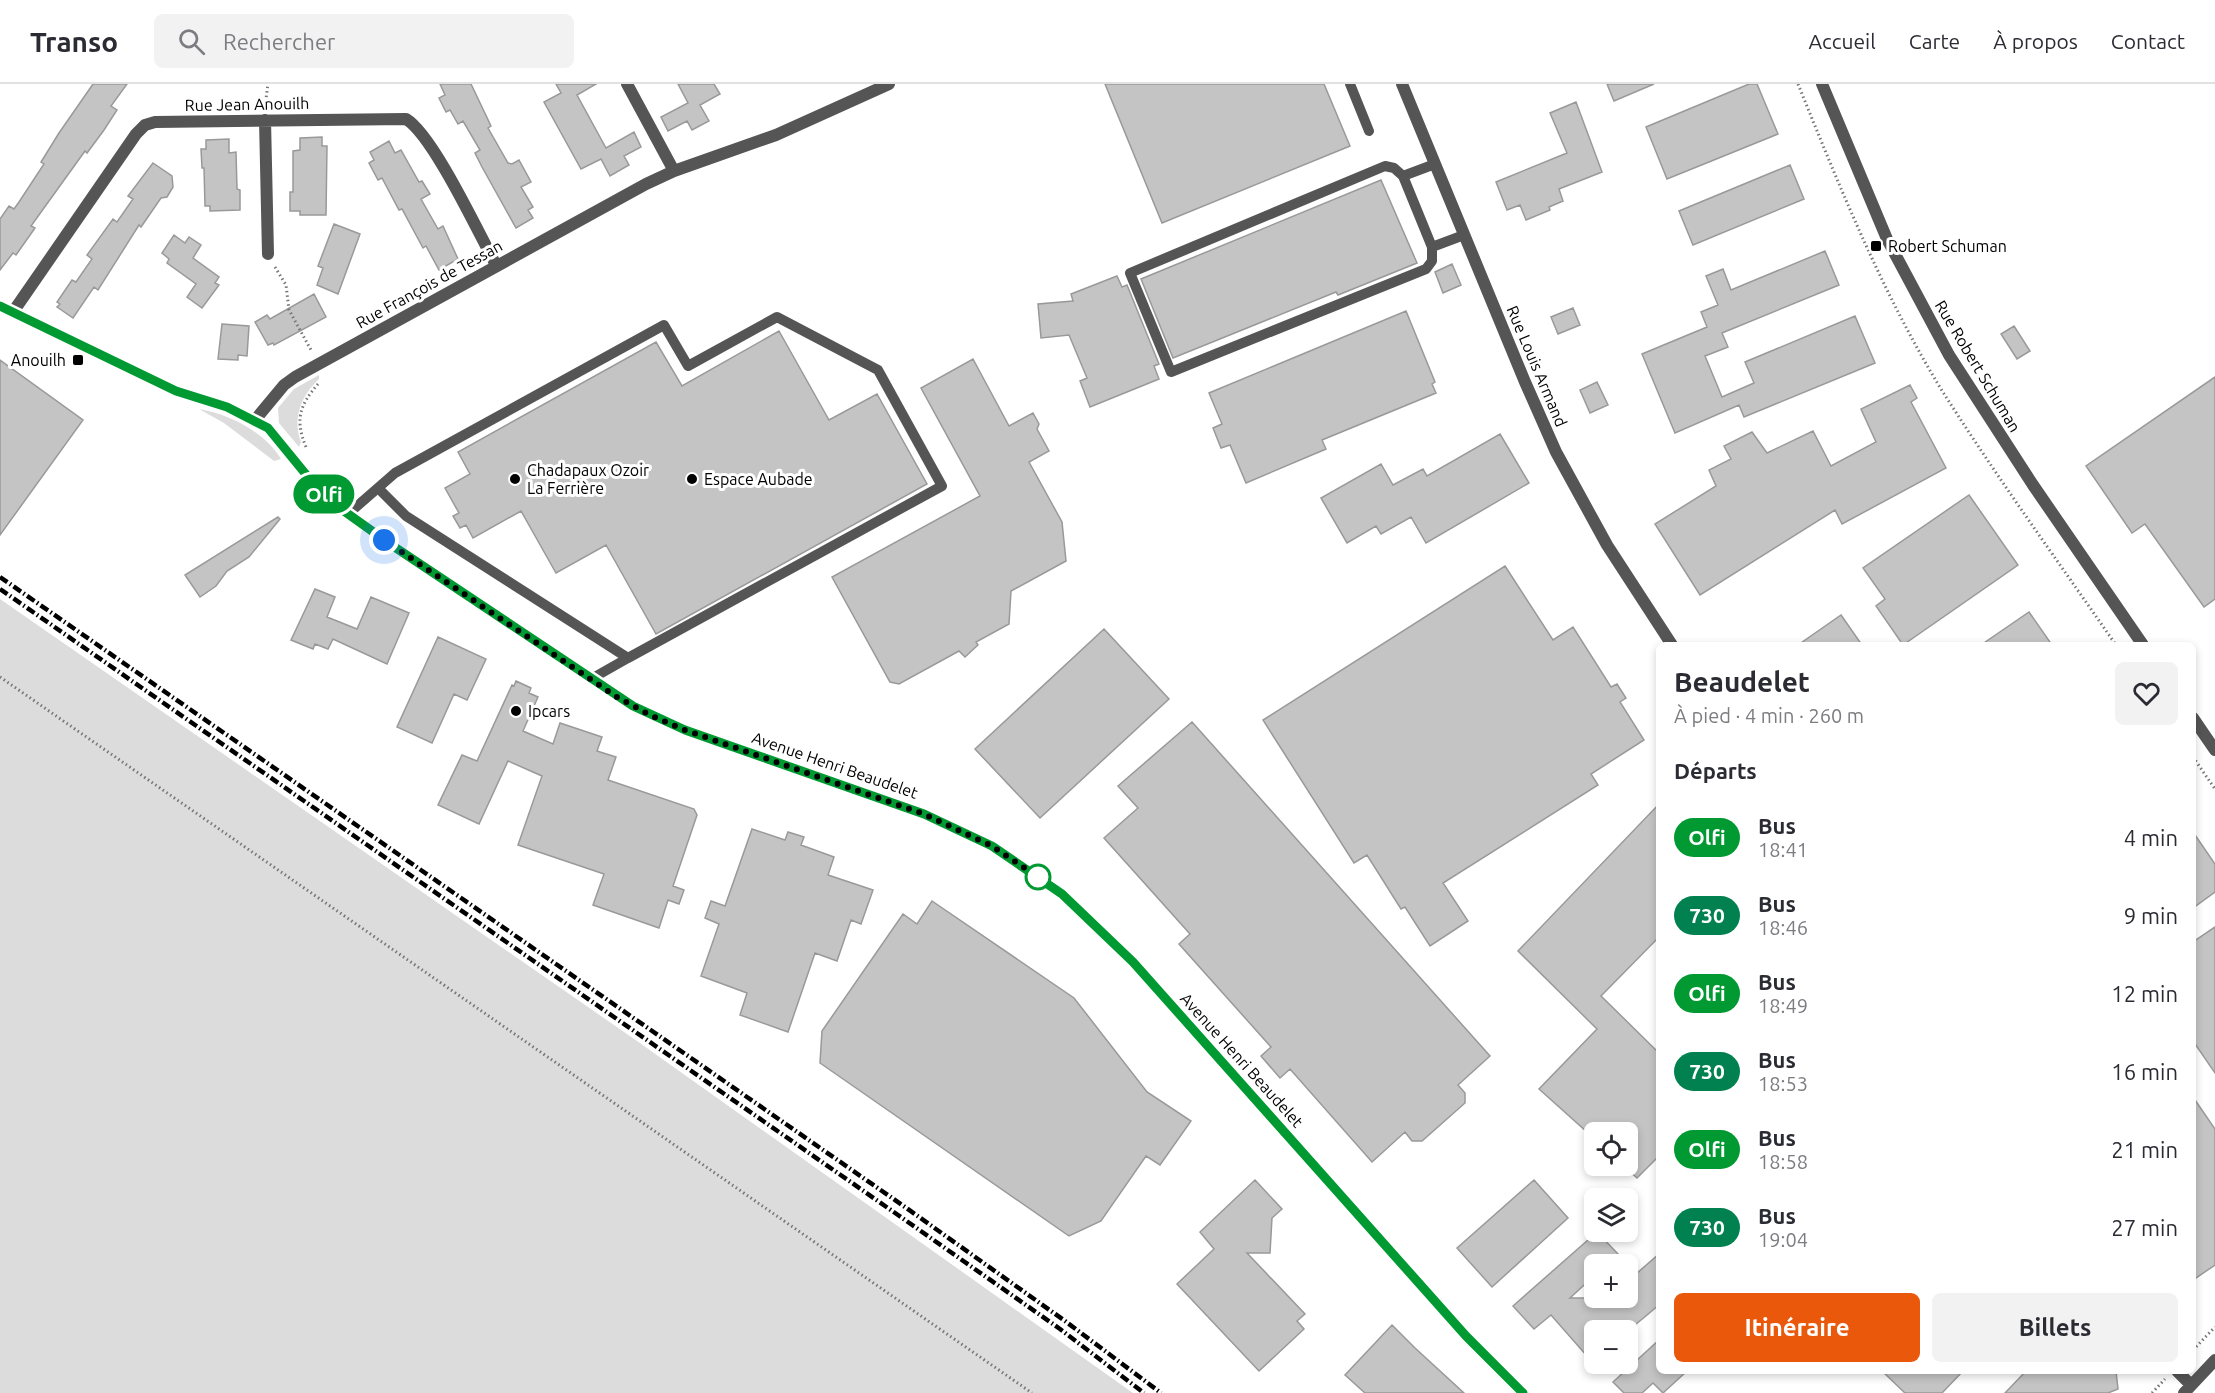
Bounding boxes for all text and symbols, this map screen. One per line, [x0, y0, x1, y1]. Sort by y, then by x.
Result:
search box [154, 14, 574, 68]
icon: search [175, 25, 208, 58]
text: Transo [30, 26, 118, 57]
text: Rechercher [223, 29, 335, 54]
text: Accueil [1808, 29, 1876, 53]
text: Carte [1909, 29, 1960, 53]
text: À propos [1993, 29, 2078, 53]
text: Contact [2111, 29, 2185, 53]
street label: Rue Jean Anouilh [185, 94, 309, 114]
street label: Rue François de Tessan [353, 236, 505, 332]
place label: Robert Schuman [1888, 237, 2007, 255]
marker: Robert Schuman [1869, 239, 1883, 253]
street label: Rue Robert Schuman [1932, 297, 2024, 435]
street label: Rue Louis Armand [1503, 303, 1571, 429]
place label: Anouilh [11, 351, 66, 369]
marker: Anouilh [71, 353, 85, 367]
place label: Chadapaux Ozoir La Ferrière [527, 461, 649, 497]
place label: Espace Aubade [704, 470, 813, 488]
marker: Chadapaux Ozoir La Ferrière [508, 472, 522, 486]
marker: Espace Aubade [685, 472, 699, 486]
line badge: Olfi [282, 474, 366, 514]
text: Olfi [305, 482, 343, 506]
your location [369, 525, 399, 555]
button: heart [2115, 662, 2178, 725]
text: Beaudelet [1674, 666, 1810, 697]
place label: Ipcars [528, 702, 570, 720]
marker: Ipcars [509, 704, 523, 718]
text: À pied · 4 min · 260 m [1674, 704, 1864, 727]
street label: Avenue Henri Beaudelet [750, 728, 921, 802]
text: Départs [1674, 758, 1757, 783]
text: Bus [1758, 813, 1796, 838]
text: Olfi [1688, 825, 1726, 849]
text: 4 min [2124, 825, 2178, 850]
text: 18:41 [1758, 838, 1808, 861]
unlabelled marker [1025, 864, 1051, 890]
text: Bus [1758, 891, 1796, 916]
text: 730 [1689, 903, 1725, 927]
text: 9 min [2124, 903, 2178, 928]
text: 18:46 [1758, 916, 1808, 939]
text: Bus [1758, 969, 1796, 994]
text: Olfi [1688, 981, 1726, 1005]
text: 12 min [2111, 981, 2178, 1006]
street label: Avenue Henri Beaudelet [1177, 989, 1307, 1131]
text: 18:49 [1758, 994, 1808, 1017]
text: Bus [1758, 1047, 1796, 1072]
text: 730 [1689, 1059, 1725, 1083]
text: 16 min [2111, 1059, 2178, 1084]
text: 18:53 [1758, 1072, 1808, 1095]
map controls [1584, 1122, 1638, 1374]
button: locate [1584, 1122, 1638, 1176]
text: Bus [1758, 1125, 1796, 1150]
text: Olfi [1688, 1137, 1726, 1161]
text: 21 min [2111, 1137, 2178, 1162]
text: 18:58 [1758, 1150, 1808, 1173]
button: layers [1584, 1188, 1638, 1242]
text: Bus [1758, 1203, 1796, 1228]
text: 730 [1689, 1215, 1725, 1239]
text: 27 min [2111, 1215, 2178, 1240]
text: 19:04 [1758, 1228, 1808, 1251]
button: + [1584, 1254, 1638, 1308]
button: Itinéraire [1674, 1293, 1920, 1362]
button: Billets [1932, 1293, 2178, 1362]
button: − [1584, 1320, 1638, 1374]

